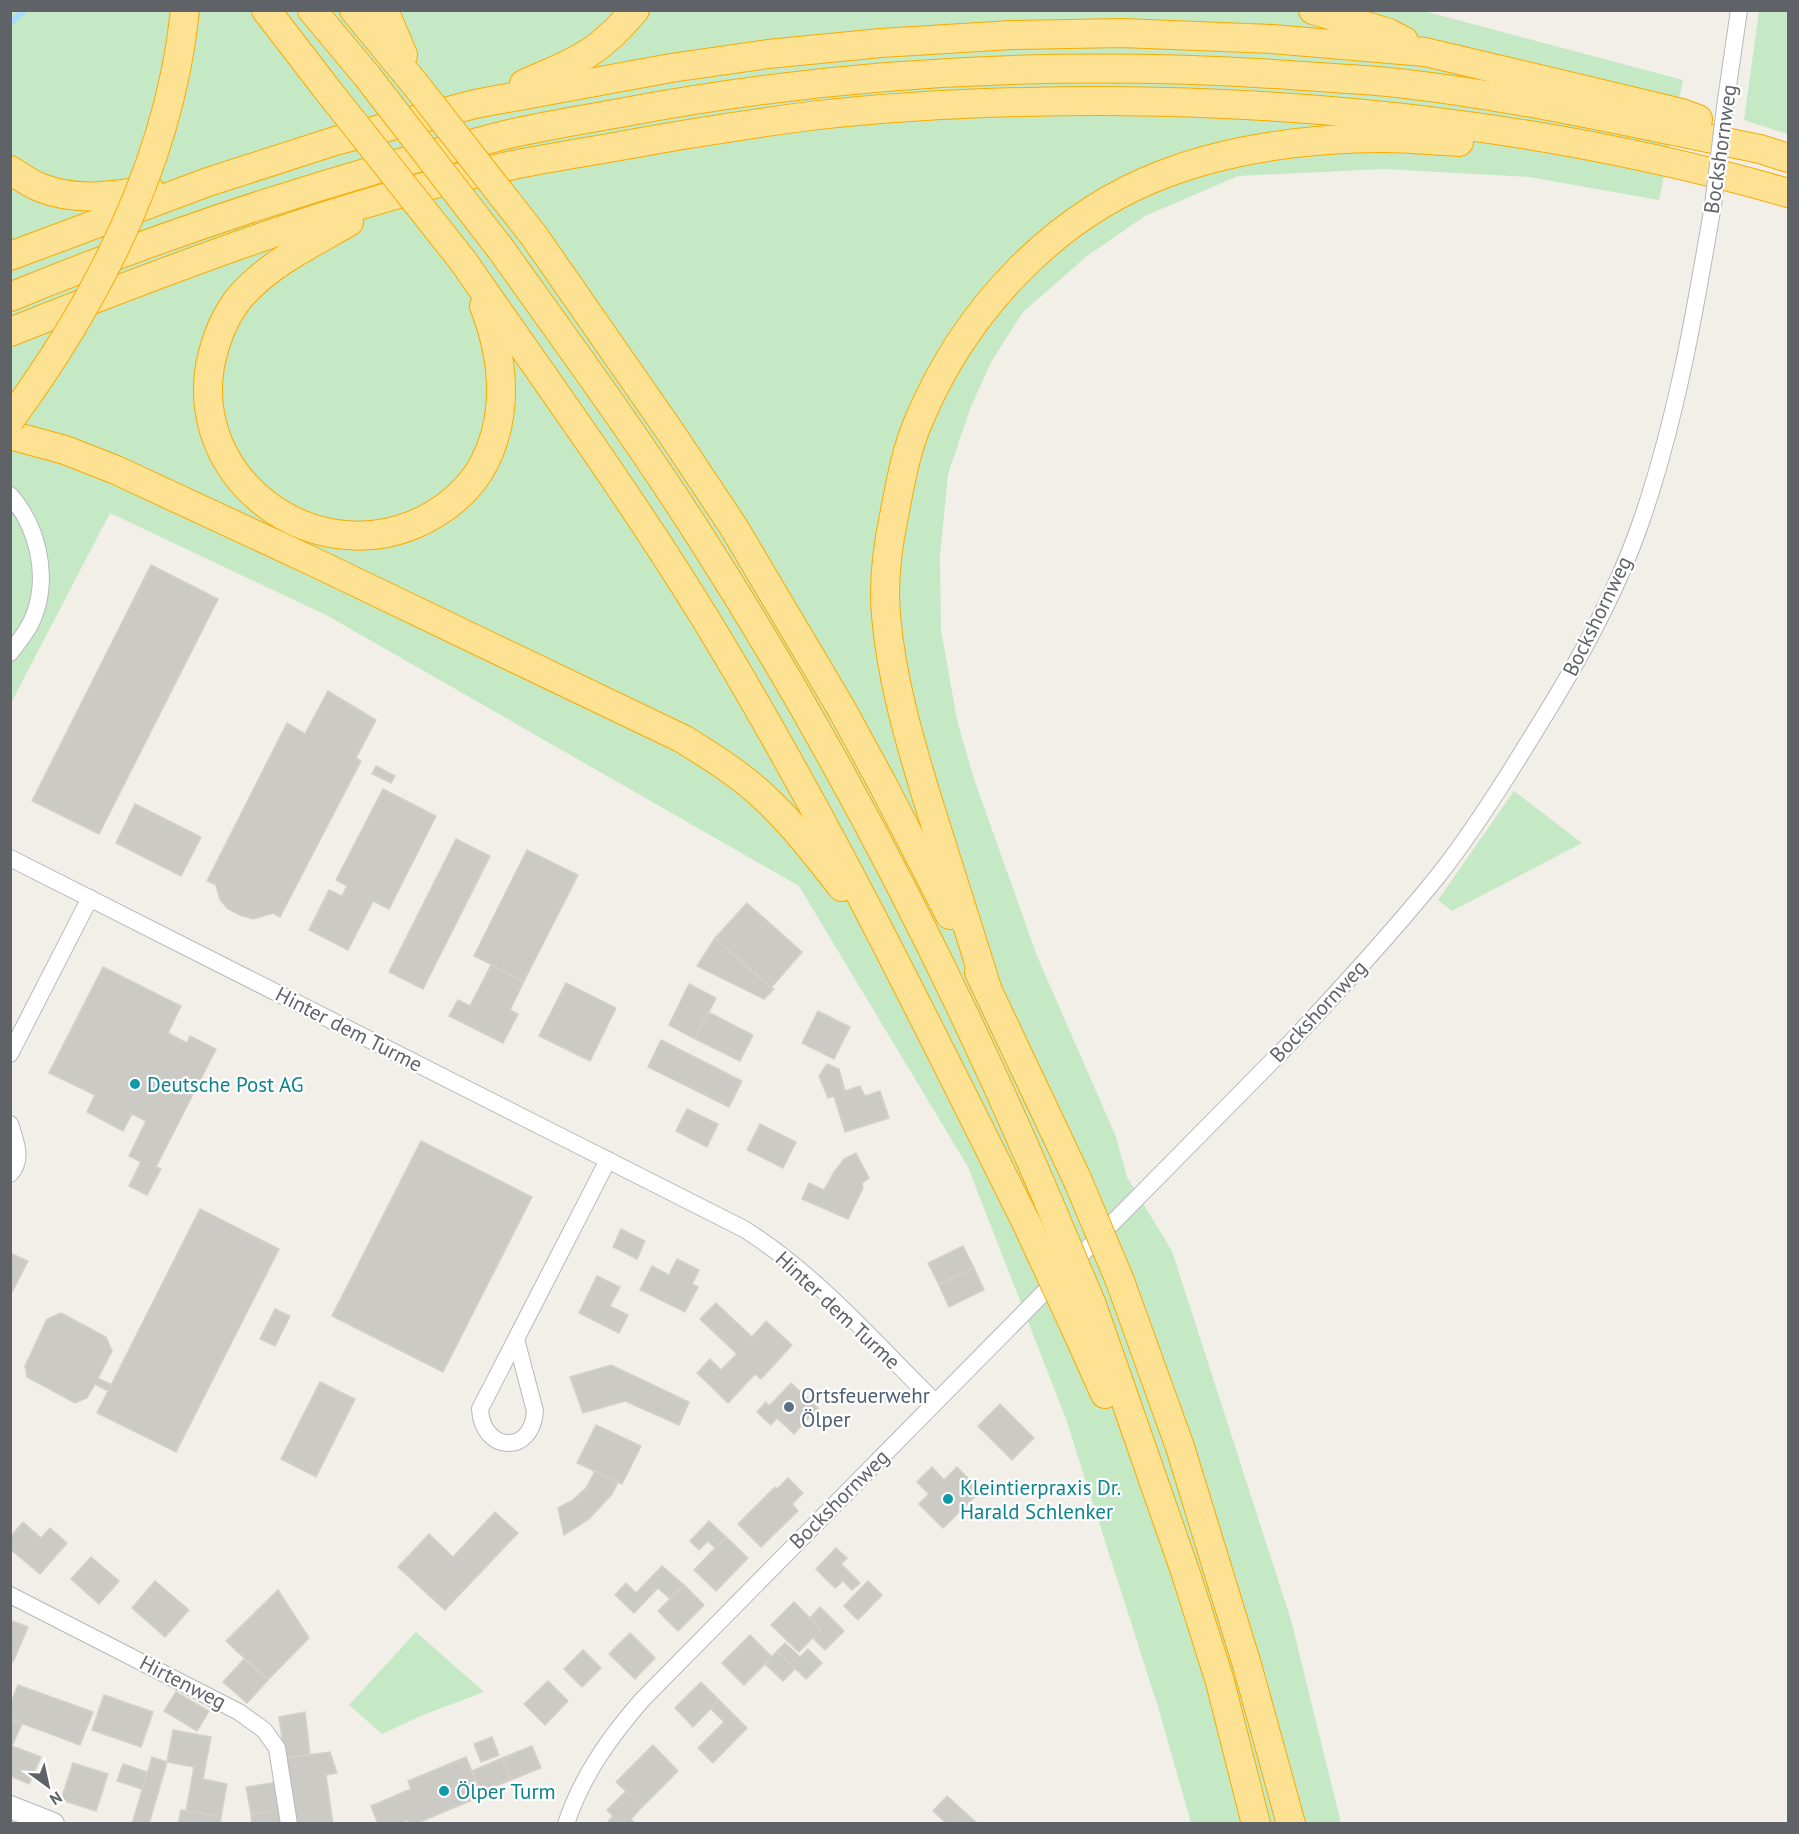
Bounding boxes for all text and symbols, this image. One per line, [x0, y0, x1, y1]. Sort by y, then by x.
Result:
street label: Bockshornweg [1698, 83, 1742, 215]
street label: Bockshornweg [1556, 552, 1638, 680]
street label: Bockshornweg [1264, 954, 1372, 1068]
street label: Hinter dem Turme [271, 980, 427, 1078]
place label: Deutsche Post AG [147, 1071, 304, 1098]
marker: Deutsche Post AG [128, 1077, 142, 1091]
street label: Hinter dem Turme [770, 1245, 906, 1375]
place label: Ortsfeuerwehr Ölper [801, 1382, 930, 1433]
marker: Ortsfeuerwehr Ölper [782, 1400, 796, 1414]
street label: Bockshornweg [783, 1443, 895, 1555]
place label: Kleintierpraxis Dr. Harald Schlenker [960, 1474, 1121, 1525]
marker: Kleintierpraxis Dr. Harald Schlenker [941, 1492, 955, 1506]
street label: Hirtenweg [135, 1649, 231, 1715]
north arrow [18, 1756, 78, 1816]
place label: Ölper Turm [456, 1778, 556, 1805]
marker: Ölper Turm [437, 1784, 451, 1798]
text: N [46, 1787, 66, 1810]

